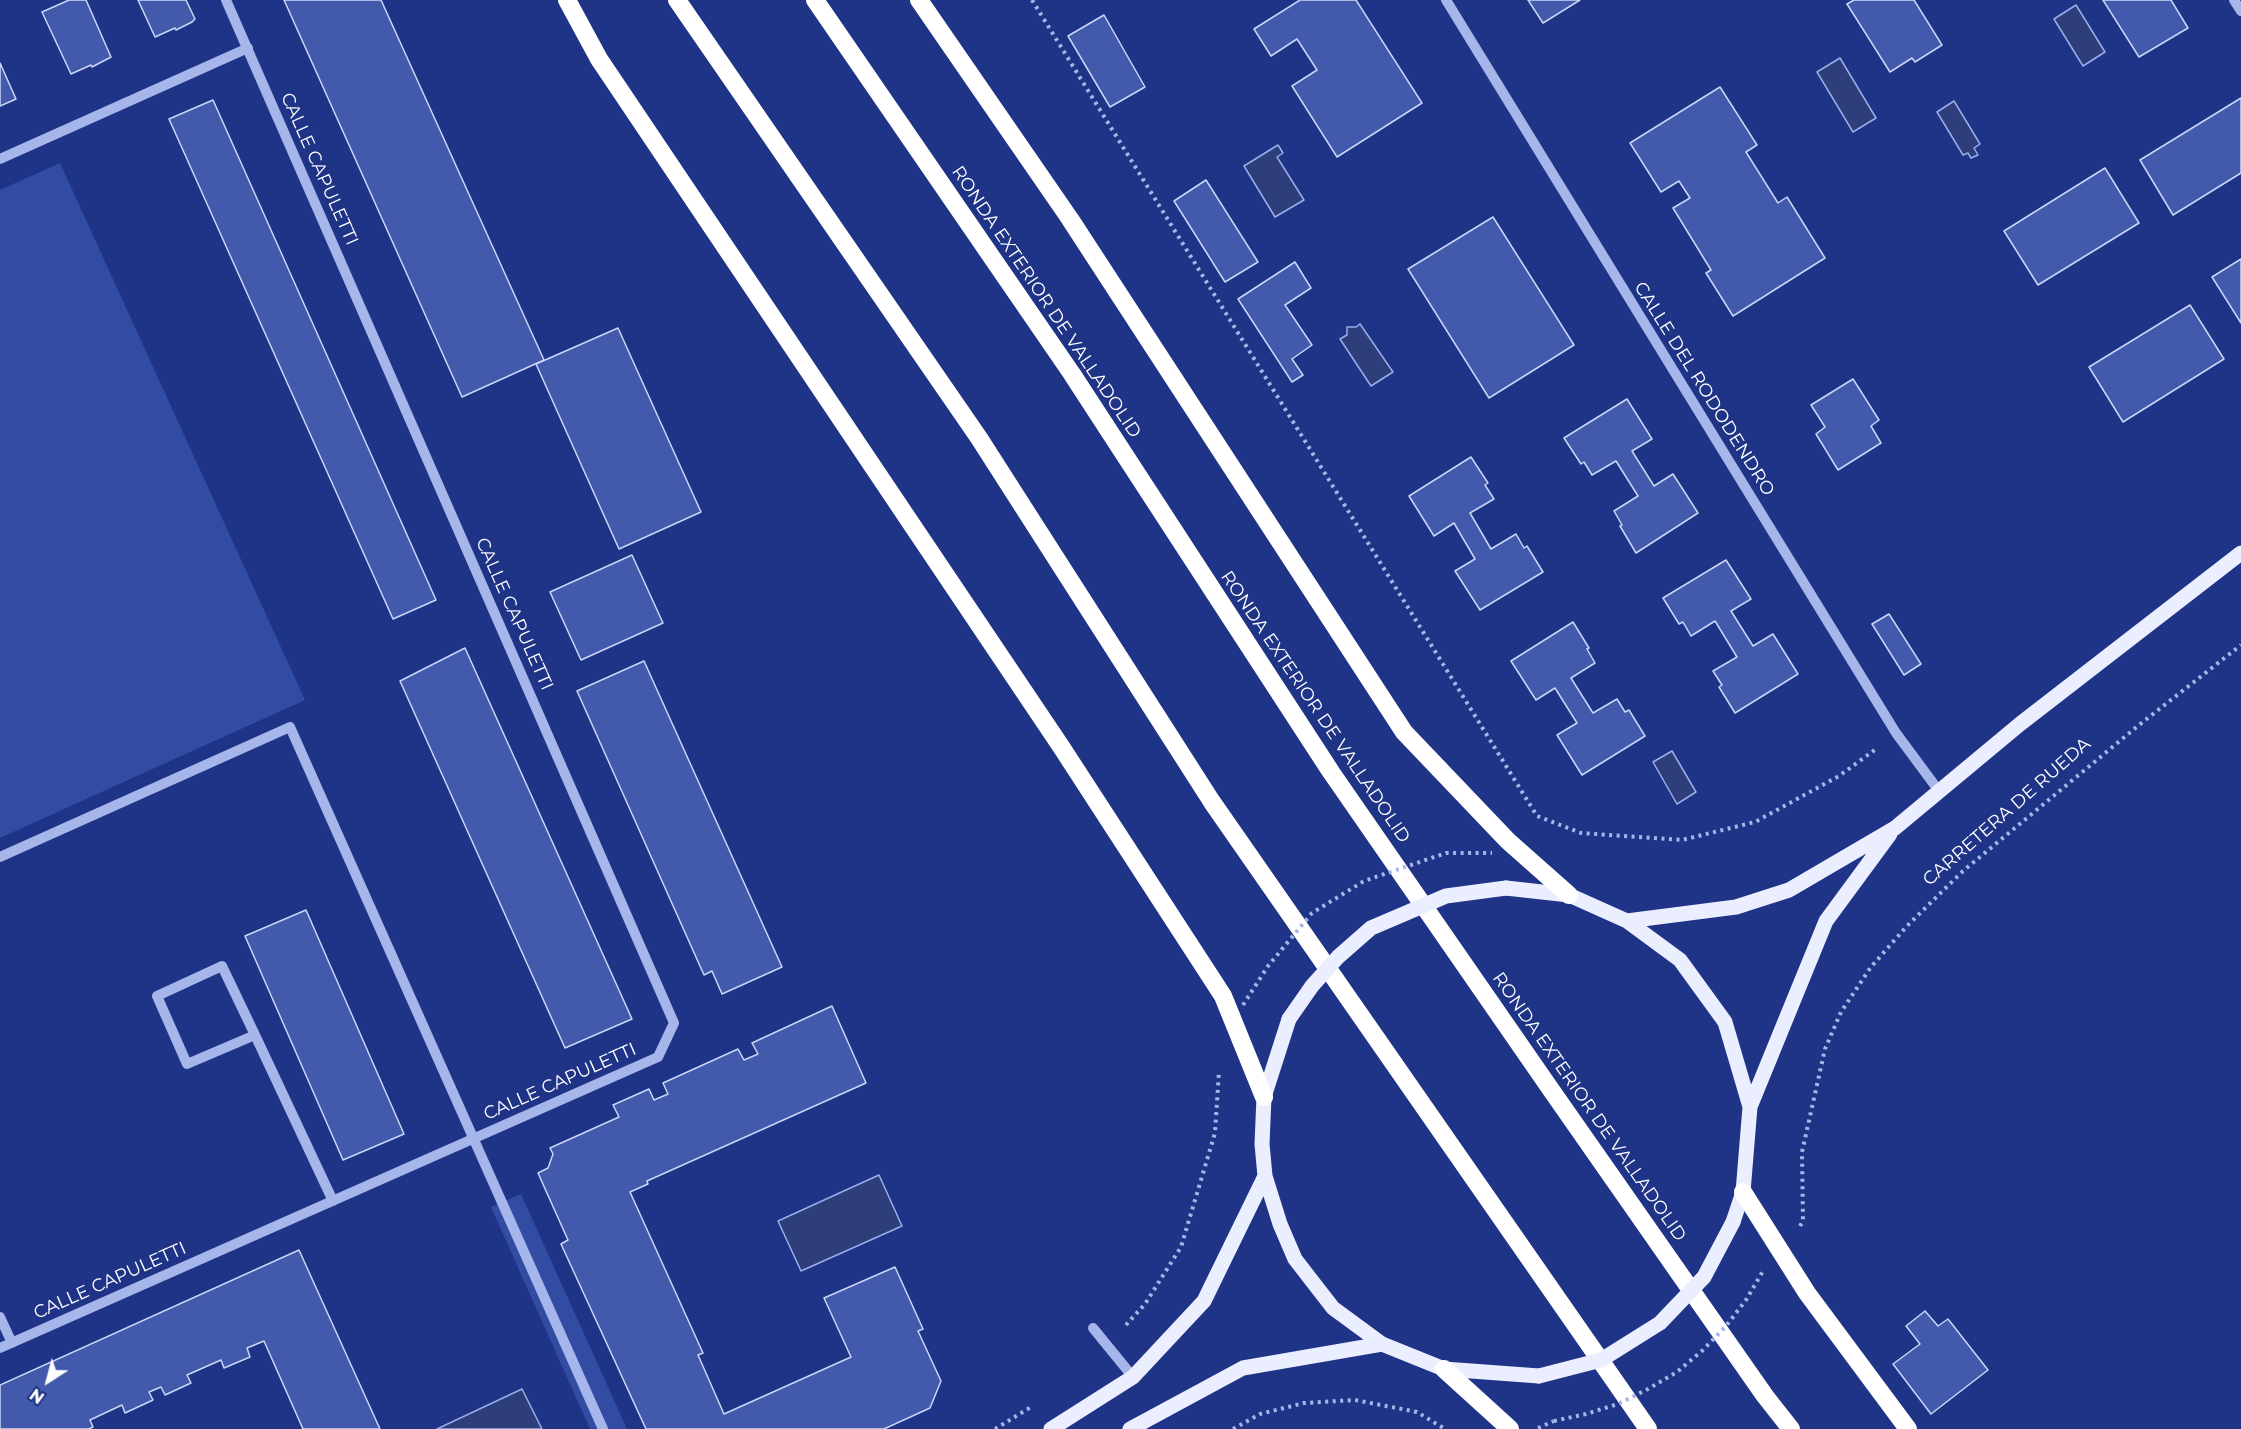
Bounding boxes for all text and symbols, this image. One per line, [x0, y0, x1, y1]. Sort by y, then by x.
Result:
street label: CALLE CAPULETTI [276, 89, 362, 249]
street label: RONDA EXTERIOR DE VALLADOLID [947, 162, 1145, 442]
street label: CALLE DEL RODODENDRO [1629, 278, 1779, 500]
street label: CALLE CAPULETTI [471, 534, 557, 694]
street label: RONDA EXTERIOR DE VALLADOLID [1216, 567, 1414, 847]
street label: CARRETERA DE RUEDA [1919, 733, 2095, 891]
street label: RONDA EXTERIOR DE VALLADOLID [1487, 968, 1691, 1246]
street label: CALLE CAPULETTI [480, 1039, 640, 1125]
street label: CALLE CAPULETTI [30, 1238, 190, 1324]
north arrow [18, 1351, 78, 1411]
text: N [26, 1384, 48, 1407]

